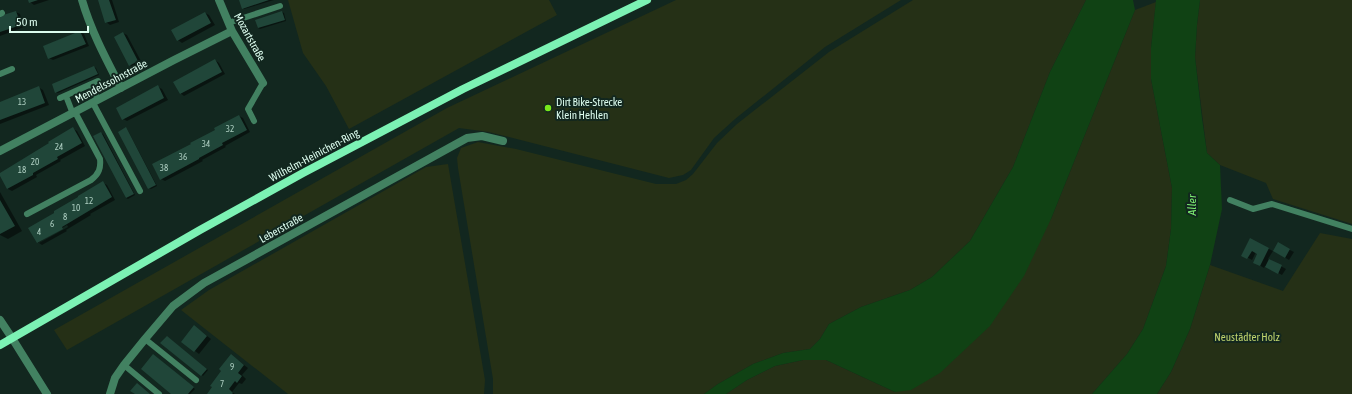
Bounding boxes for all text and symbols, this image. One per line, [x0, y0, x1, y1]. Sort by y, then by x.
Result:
scale bar [10, 8, 88, 34]
street label: Mozartstraße [232, 11, 268, 63]
text: 50 m [16, 15, 38, 29]
street label: Mendelssohnstraße [73, 57, 149, 105]
place label: Dirt Bike-Strecke Klein Hehlen [556, 96, 622, 121]
house number: 13 [18, 97, 26, 107]
marker: Dirt Bike-Strecke Klein Hehlen [543, 103, 553, 113]
house number: 32 [226, 124, 234, 134]
street label: Wilhelm-Heinichen-Ring [267, 126, 361, 184]
house number: 34 [202, 139, 210, 149]
house number: 24 [55, 142, 63, 152]
house number: 36 [179, 152, 187, 162]
house number: 20 [31, 157, 39, 167]
house number: 38 [160, 163, 168, 173]
house number: 18 [18, 165, 26, 175]
water label: Aller [1185, 194, 1199, 217]
house number: 12 [85, 196, 93, 206]
house number: 10 [72, 203, 80, 213]
street label: Leberstraße [257, 211, 305, 245]
house number: 8 [63, 212, 67, 222]
house number: 6 [50, 219, 54, 229]
house number: 4 [37, 227, 41, 237]
park label: Neustädter Holz [1214, 331, 1280, 343]
house number: 9 [230, 362, 234, 372]
house number: 7 [220, 379, 224, 389]

